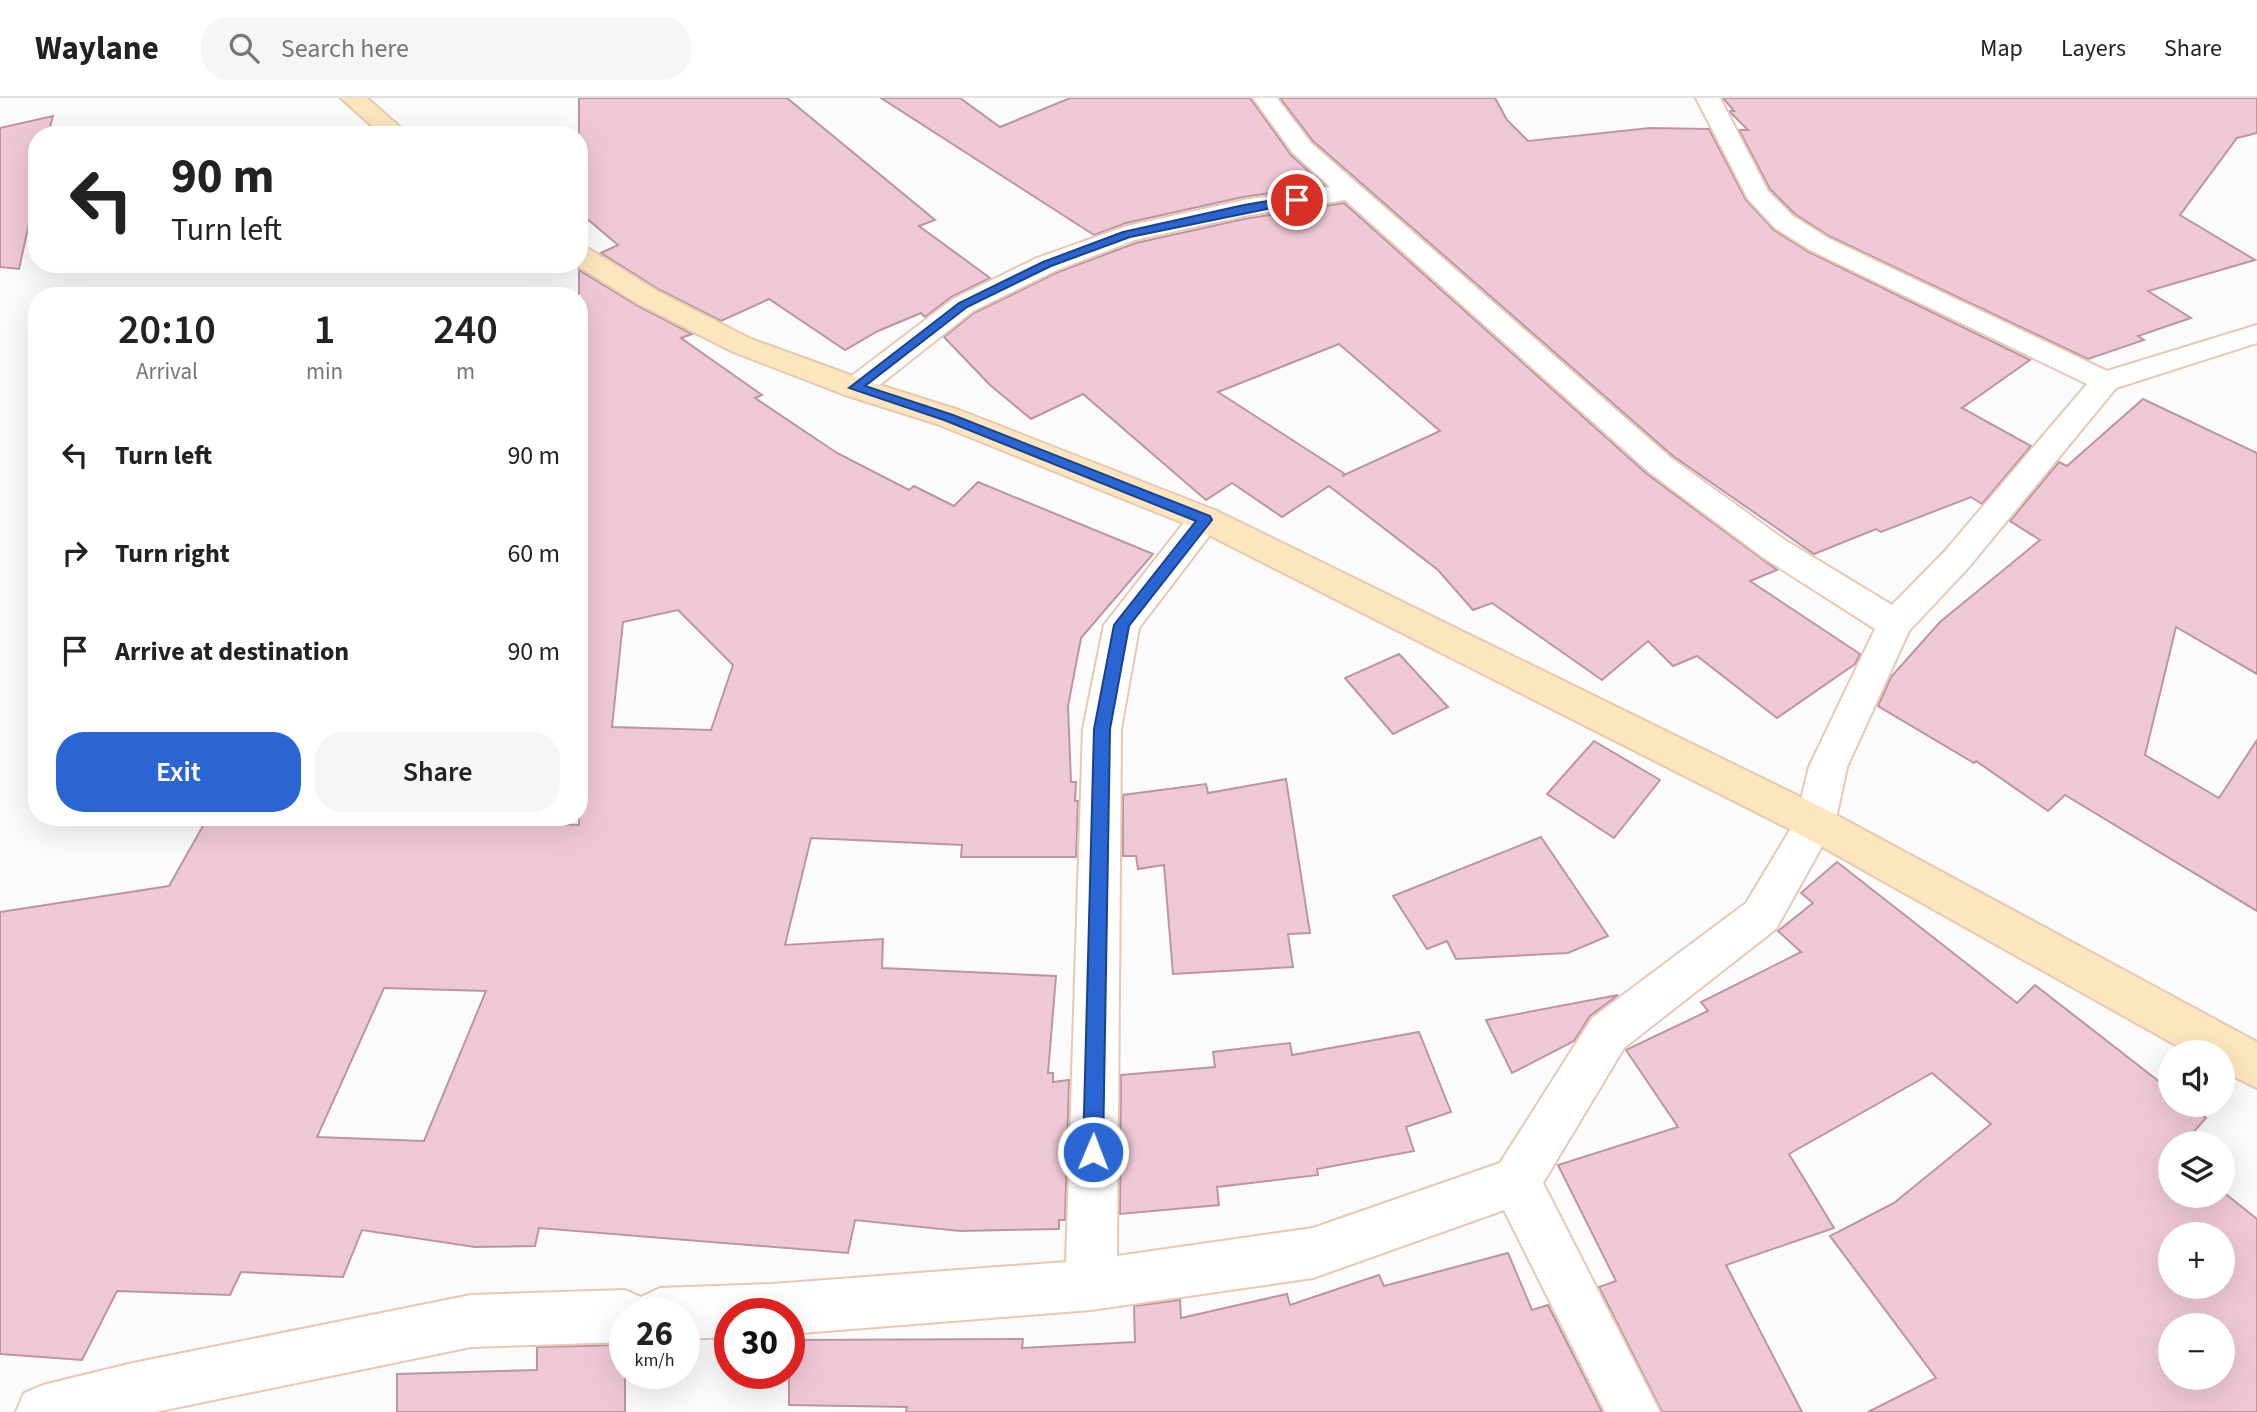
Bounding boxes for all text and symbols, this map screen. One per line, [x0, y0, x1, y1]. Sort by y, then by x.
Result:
search box [201, 17, 691, 80]
text: Waylane [35, 25, 159, 72]
icon: search [225, 29, 263, 67]
text: Search here [281, 30, 409, 67]
text: Map [1980, 31, 2023, 66]
text: Layers [2061, 31, 2126, 66]
text: Share [2164, 31, 2222, 66]
text: 90 m [171, 142, 275, 212]
icon: left [56, 154, 147, 245]
pin [1267, 170, 1327, 230]
icon: arrive [1278, 181, 1316, 219]
text: Turn left [171, 207, 282, 253]
text: 20:10 [118, 300, 216, 360]
text: 1 [314, 300, 335, 360]
text: 240 [433, 300, 498, 360]
text: Arrival [136, 355, 198, 388]
text: min [306, 355, 343, 388]
text: m [456, 355, 475, 388]
icon: left [56, 436, 94, 474]
text: Turn left [115, 437, 212, 474]
text: 90 m [507, 437, 560, 474]
icon: right [56, 534, 94, 572]
text: Turn right [115, 535, 230, 572]
text: 60 m [507, 535, 560, 572]
icon: arrive [56, 632, 94, 670]
text: Arrive at destination [115, 633, 349, 670]
text: 90 m [507, 633, 560, 670]
button: Exit [56, 732, 301, 812]
button: Share [315, 732, 560, 812]
map controls [2158, 1040, 2235, 1390]
button: sound [2158, 1040, 2235, 1117]
position arrow [1056, 1115, 1130, 1189]
button: layers [2158, 1131, 2235, 1208]
button: + [2158, 1222, 2235, 1299]
speed limit sign: 30 [714, 1298, 805, 1389]
text: 26 [636, 1309, 673, 1359]
button: − [2158, 1313, 2235, 1390]
text: km/h [635, 1348, 674, 1373]

